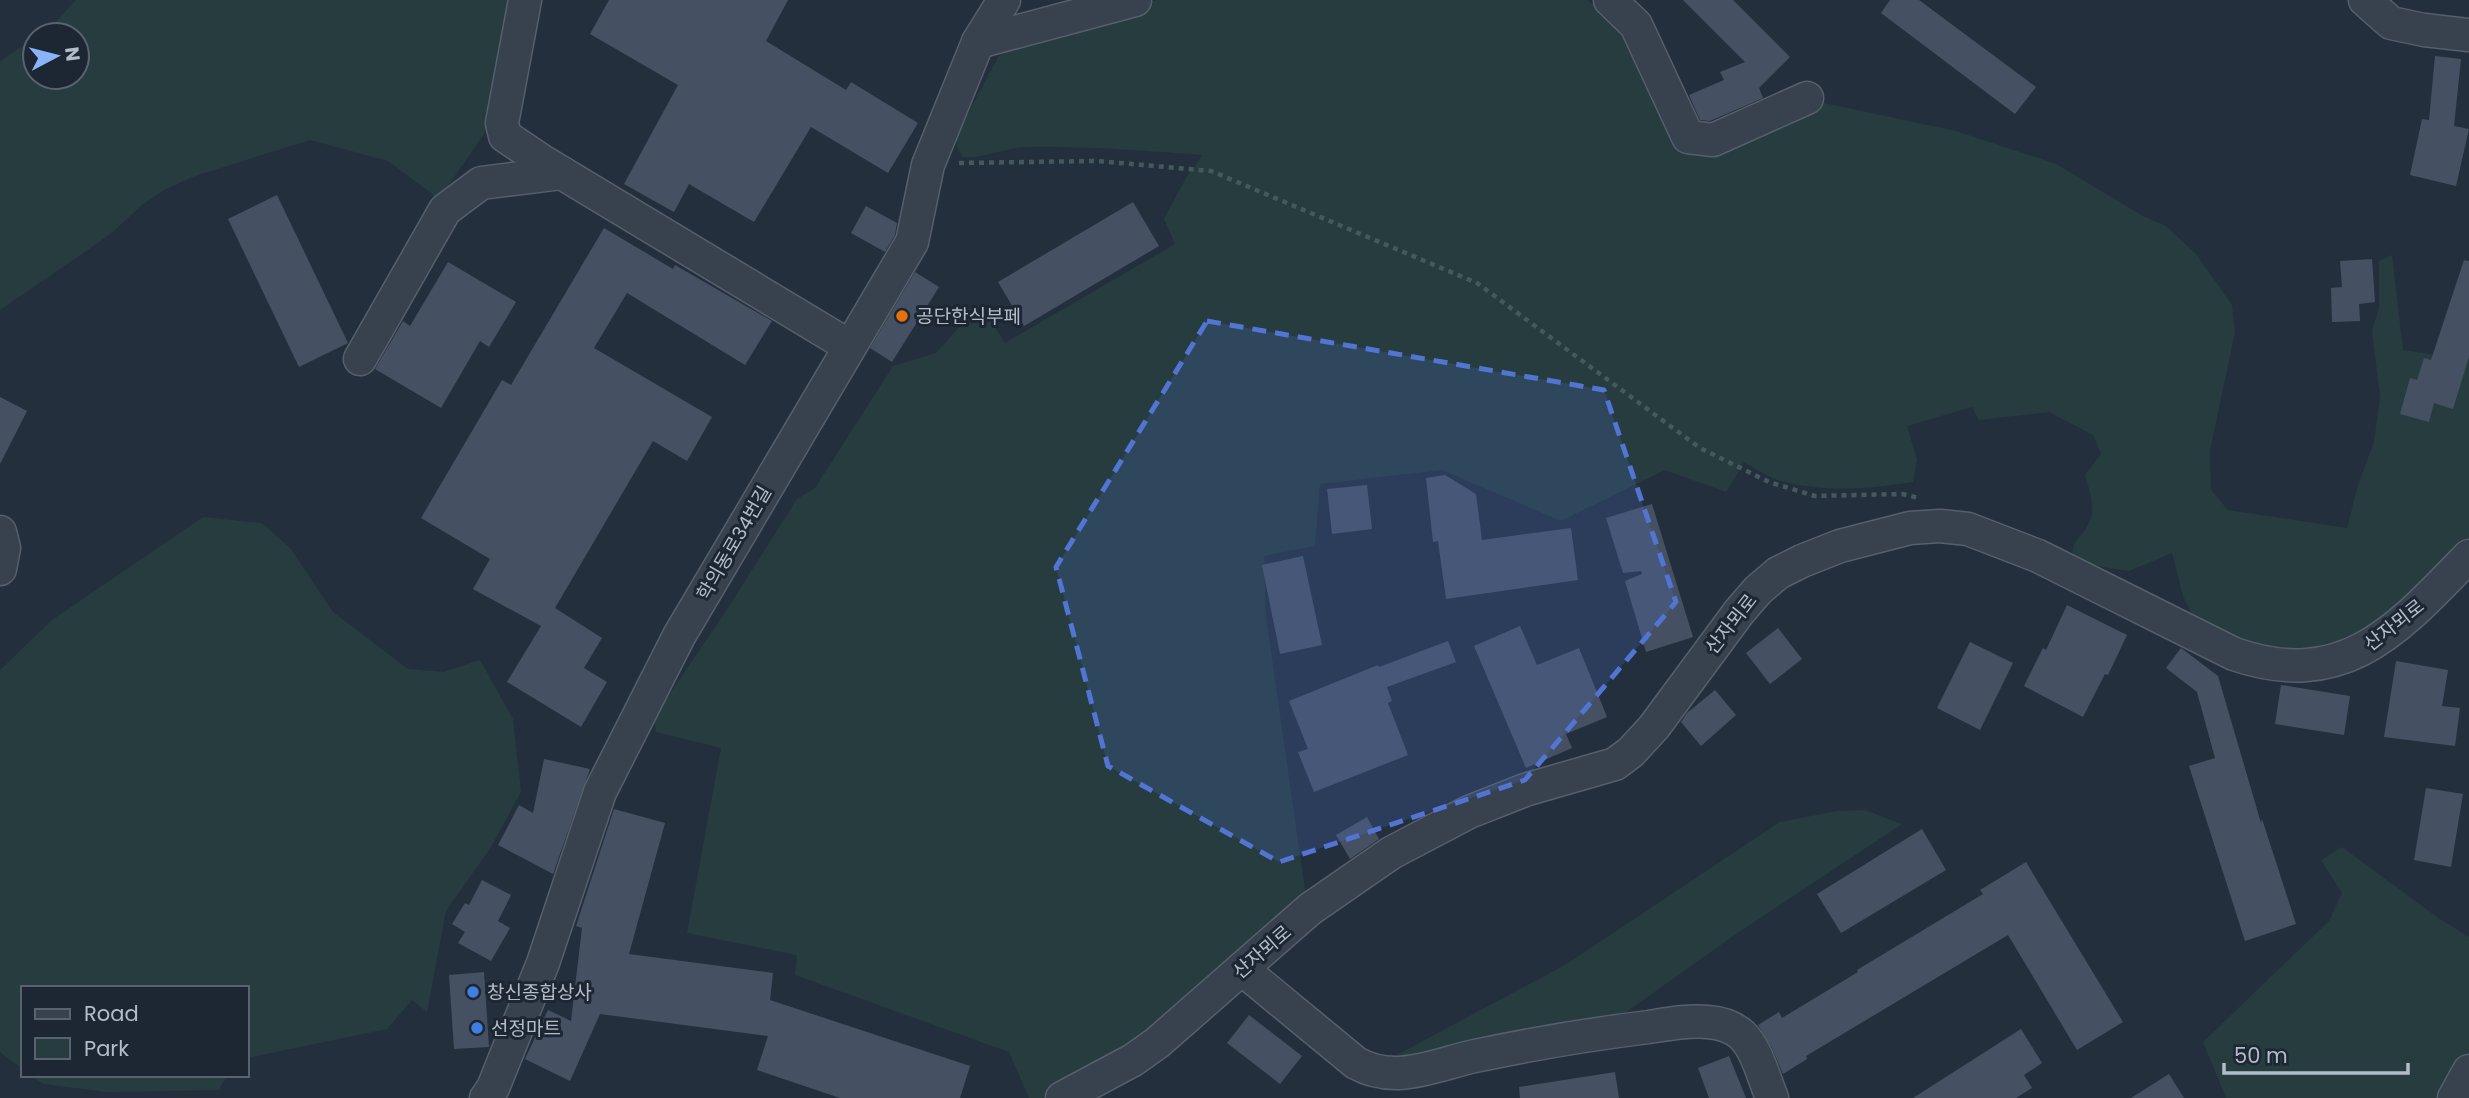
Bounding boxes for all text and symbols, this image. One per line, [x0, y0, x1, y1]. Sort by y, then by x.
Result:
north arrow [21, 21, 91, 91]
text: N [58, 45, 87, 63]
place label: 공단한식부페 [916, 303, 1021, 330]
marker: 공단한식부페 [894, 308, 910, 324]
street label: 학의동로34번길 [690, 481, 778, 605]
street label: 산자뫼로 [1699, 588, 1763, 660]
street label: 산자뫼로 [2358, 593, 2430, 657]
street label: 산자뫼로 [1227, 919, 1297, 985]
place label: 창신종합상사 [487, 979, 592, 1006]
marker: 창신종합상사 [465, 984, 481, 1000]
legend [21, 986, 248, 1077]
text: Road [84, 999, 139, 1028]
place label: 선정마트 [491, 1015, 561, 1042]
marker: 선정마트 [469, 1020, 485, 1036]
scale bar [2224, 1032, 2408, 1076]
text: Park [84, 1034, 129, 1063]
text: 50 m [2234, 1041, 2288, 1070]

